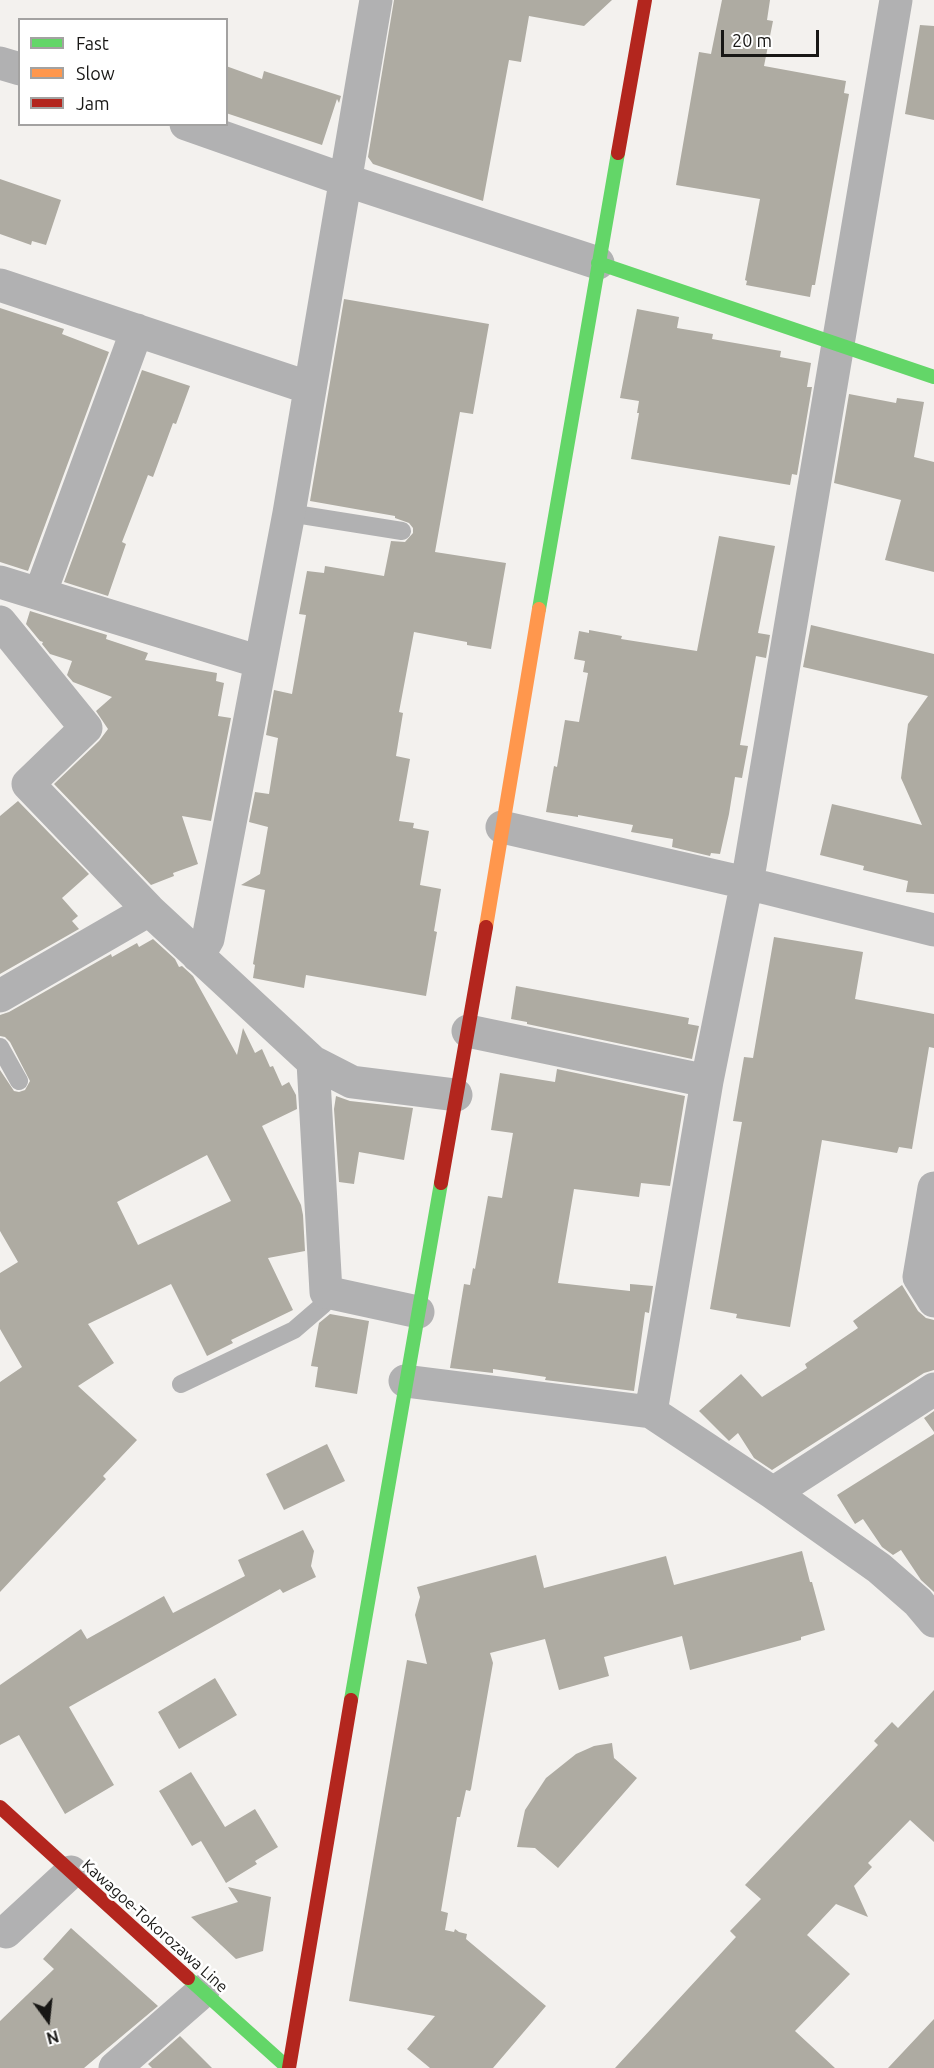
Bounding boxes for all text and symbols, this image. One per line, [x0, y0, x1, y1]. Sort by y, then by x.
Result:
legend [18, 18, 228, 126]
scale bar [724, 18, 822, 56]
text: 20 m [732, 30, 772, 50]
text: Fast [76, 33, 109, 53]
text: Slow [76, 63, 115, 83]
text: Jam [76, 93, 110, 113]
street label: Kawagoe-Tokorozawa Line [78, 1855, 232, 1997]
north arrow [18, 1990, 78, 2050]
text: N [45, 2027, 61, 2048]

